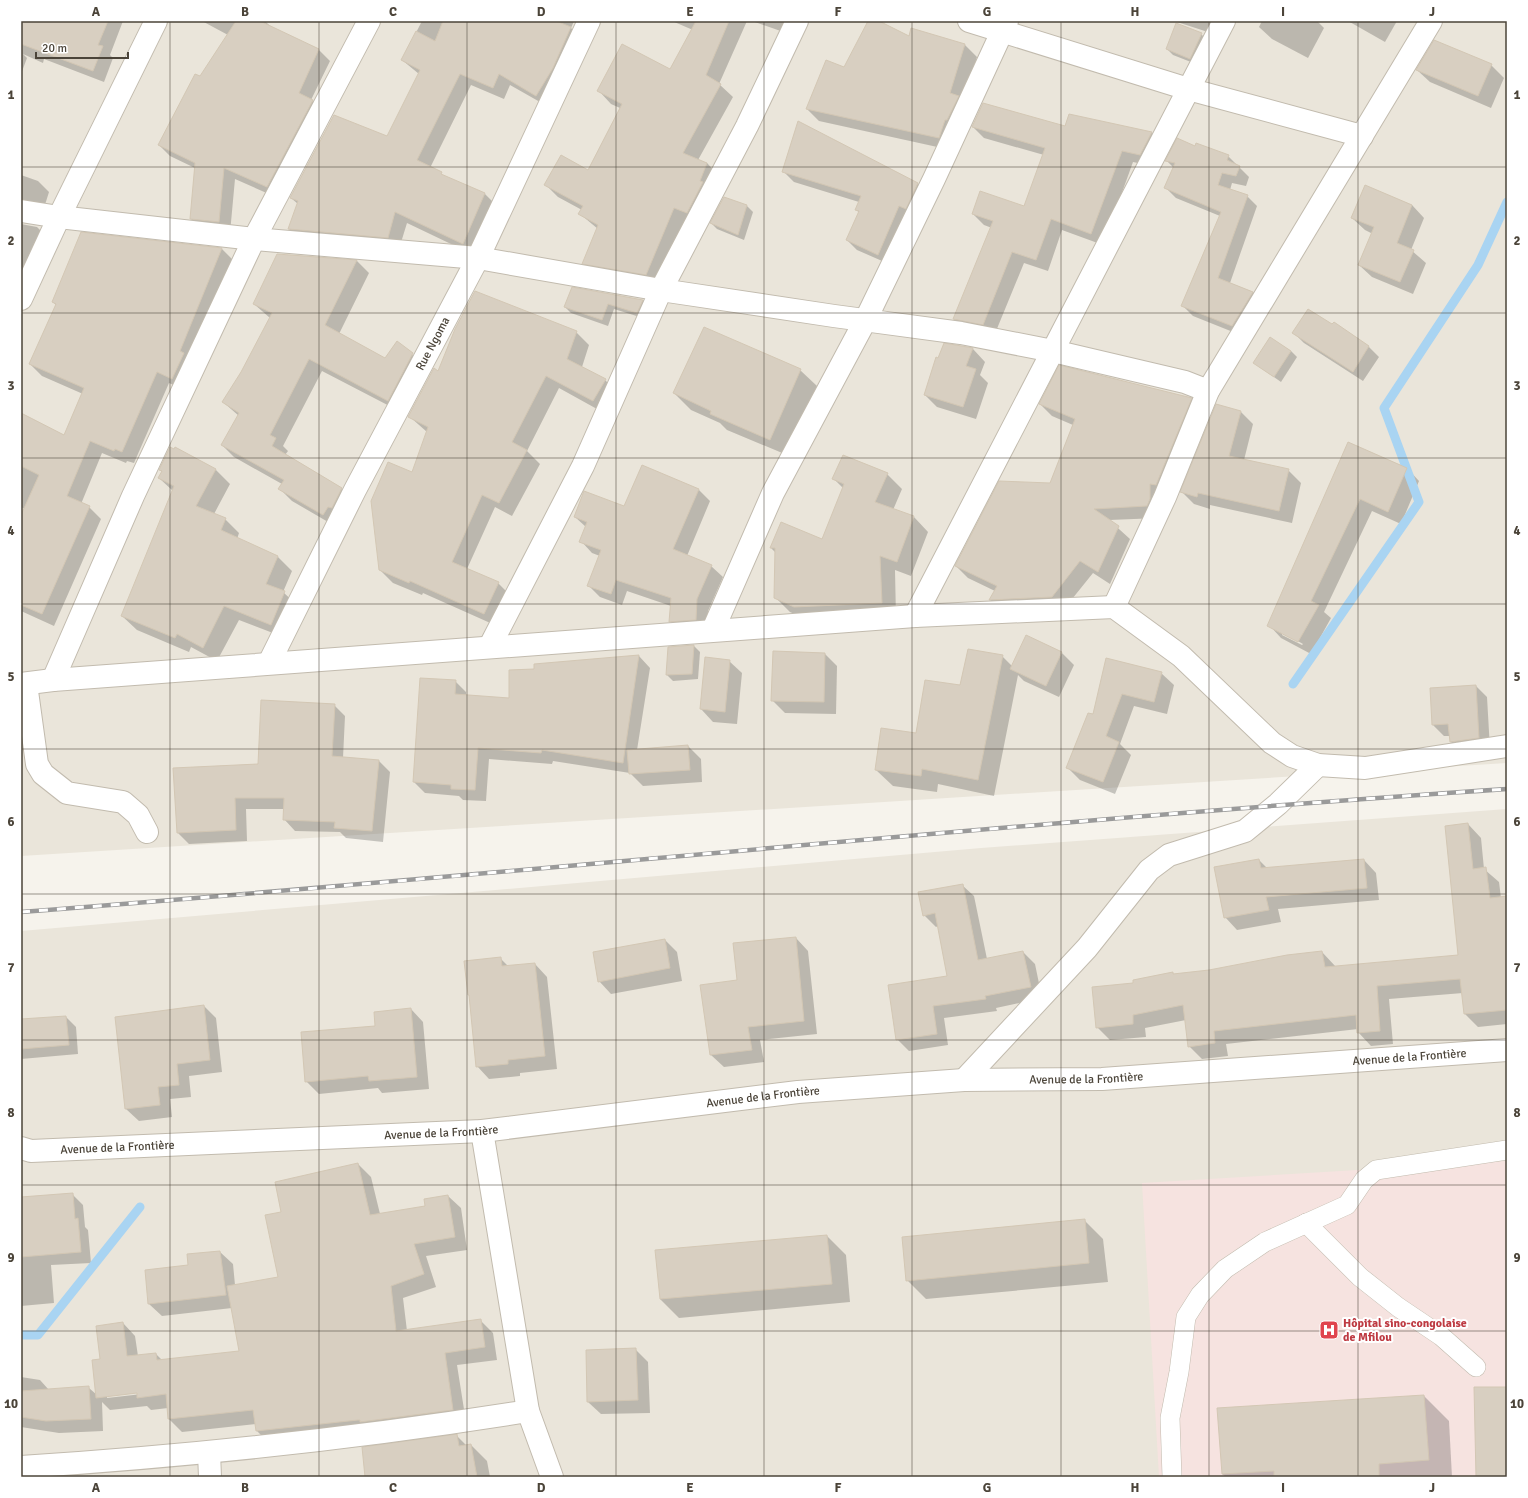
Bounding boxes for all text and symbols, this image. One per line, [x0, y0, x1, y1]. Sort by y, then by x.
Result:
text: A [92, 4, 101, 20]
text: B [241, 4, 249, 20]
text: C [389, 4, 397, 20]
text: D [537, 4, 546, 20]
text: E [686, 4, 694, 20]
text: F [835, 4, 842, 20]
text: G [983, 4, 991, 20]
text: H [1131, 4, 1139, 20]
text: I [1281, 4, 1285, 20]
text: J [1429, 4, 1435, 20]
scale bar [36, 34, 128, 60]
text: 20 m [42, 41, 67, 56]
text: 1 [7, 87, 15, 103]
text: 1 [1513, 87, 1521, 103]
text: 2 [7, 233, 15, 249]
text: 2 [1513, 233, 1521, 249]
street label: Rue Ngoma [413, 314, 453, 373]
text: 3 [7, 378, 15, 394]
text: 3 [1513, 378, 1521, 394]
text: 4 [7, 523, 15, 539]
text: 4 [1513, 523, 1521, 539]
text: 5 [7, 669, 15, 685]
text: 5 [1513, 669, 1521, 685]
text: 6 [7, 814, 15, 830]
text: 6 [1513, 814, 1521, 830]
text: 7 [7, 960, 15, 976]
text: 7 [1513, 960, 1521, 976]
street label: Avenue de la Frontière [1352, 1046, 1467, 1069]
street label: Avenue de la Frontière [1029, 1069, 1144, 1088]
street label: Avenue de la Frontière [705, 1083, 820, 1111]
text: 8 [7, 1105, 15, 1121]
text: 8 [1513, 1105, 1521, 1121]
street label: Avenue de la Frontière [384, 1122, 499, 1143]
street label: Avenue de la Frontière [60, 1138, 175, 1158]
text: 9 [7, 1250, 15, 1266]
text: 9 [1513, 1250, 1521, 1266]
place label: Hôpital sino-congolaise de Mfilou [1343, 1316, 1467, 1345]
hospital icon: Hôpital sino-congolaise de Mfilou [1318, 1319, 1340, 1341]
text: 10 [4, 1396, 18, 1412]
text: 10 [1510, 1396, 1524, 1412]
text: A [92, 1480, 101, 1496]
text: B [241, 1480, 249, 1496]
text: C [389, 1480, 397, 1496]
text: D [537, 1480, 546, 1496]
text: E [686, 1480, 694, 1496]
text: F [835, 1480, 842, 1496]
text: G [983, 1480, 991, 1496]
text: H [1131, 1480, 1139, 1496]
text: I [1281, 1480, 1285, 1496]
text: J [1429, 1480, 1435, 1496]

